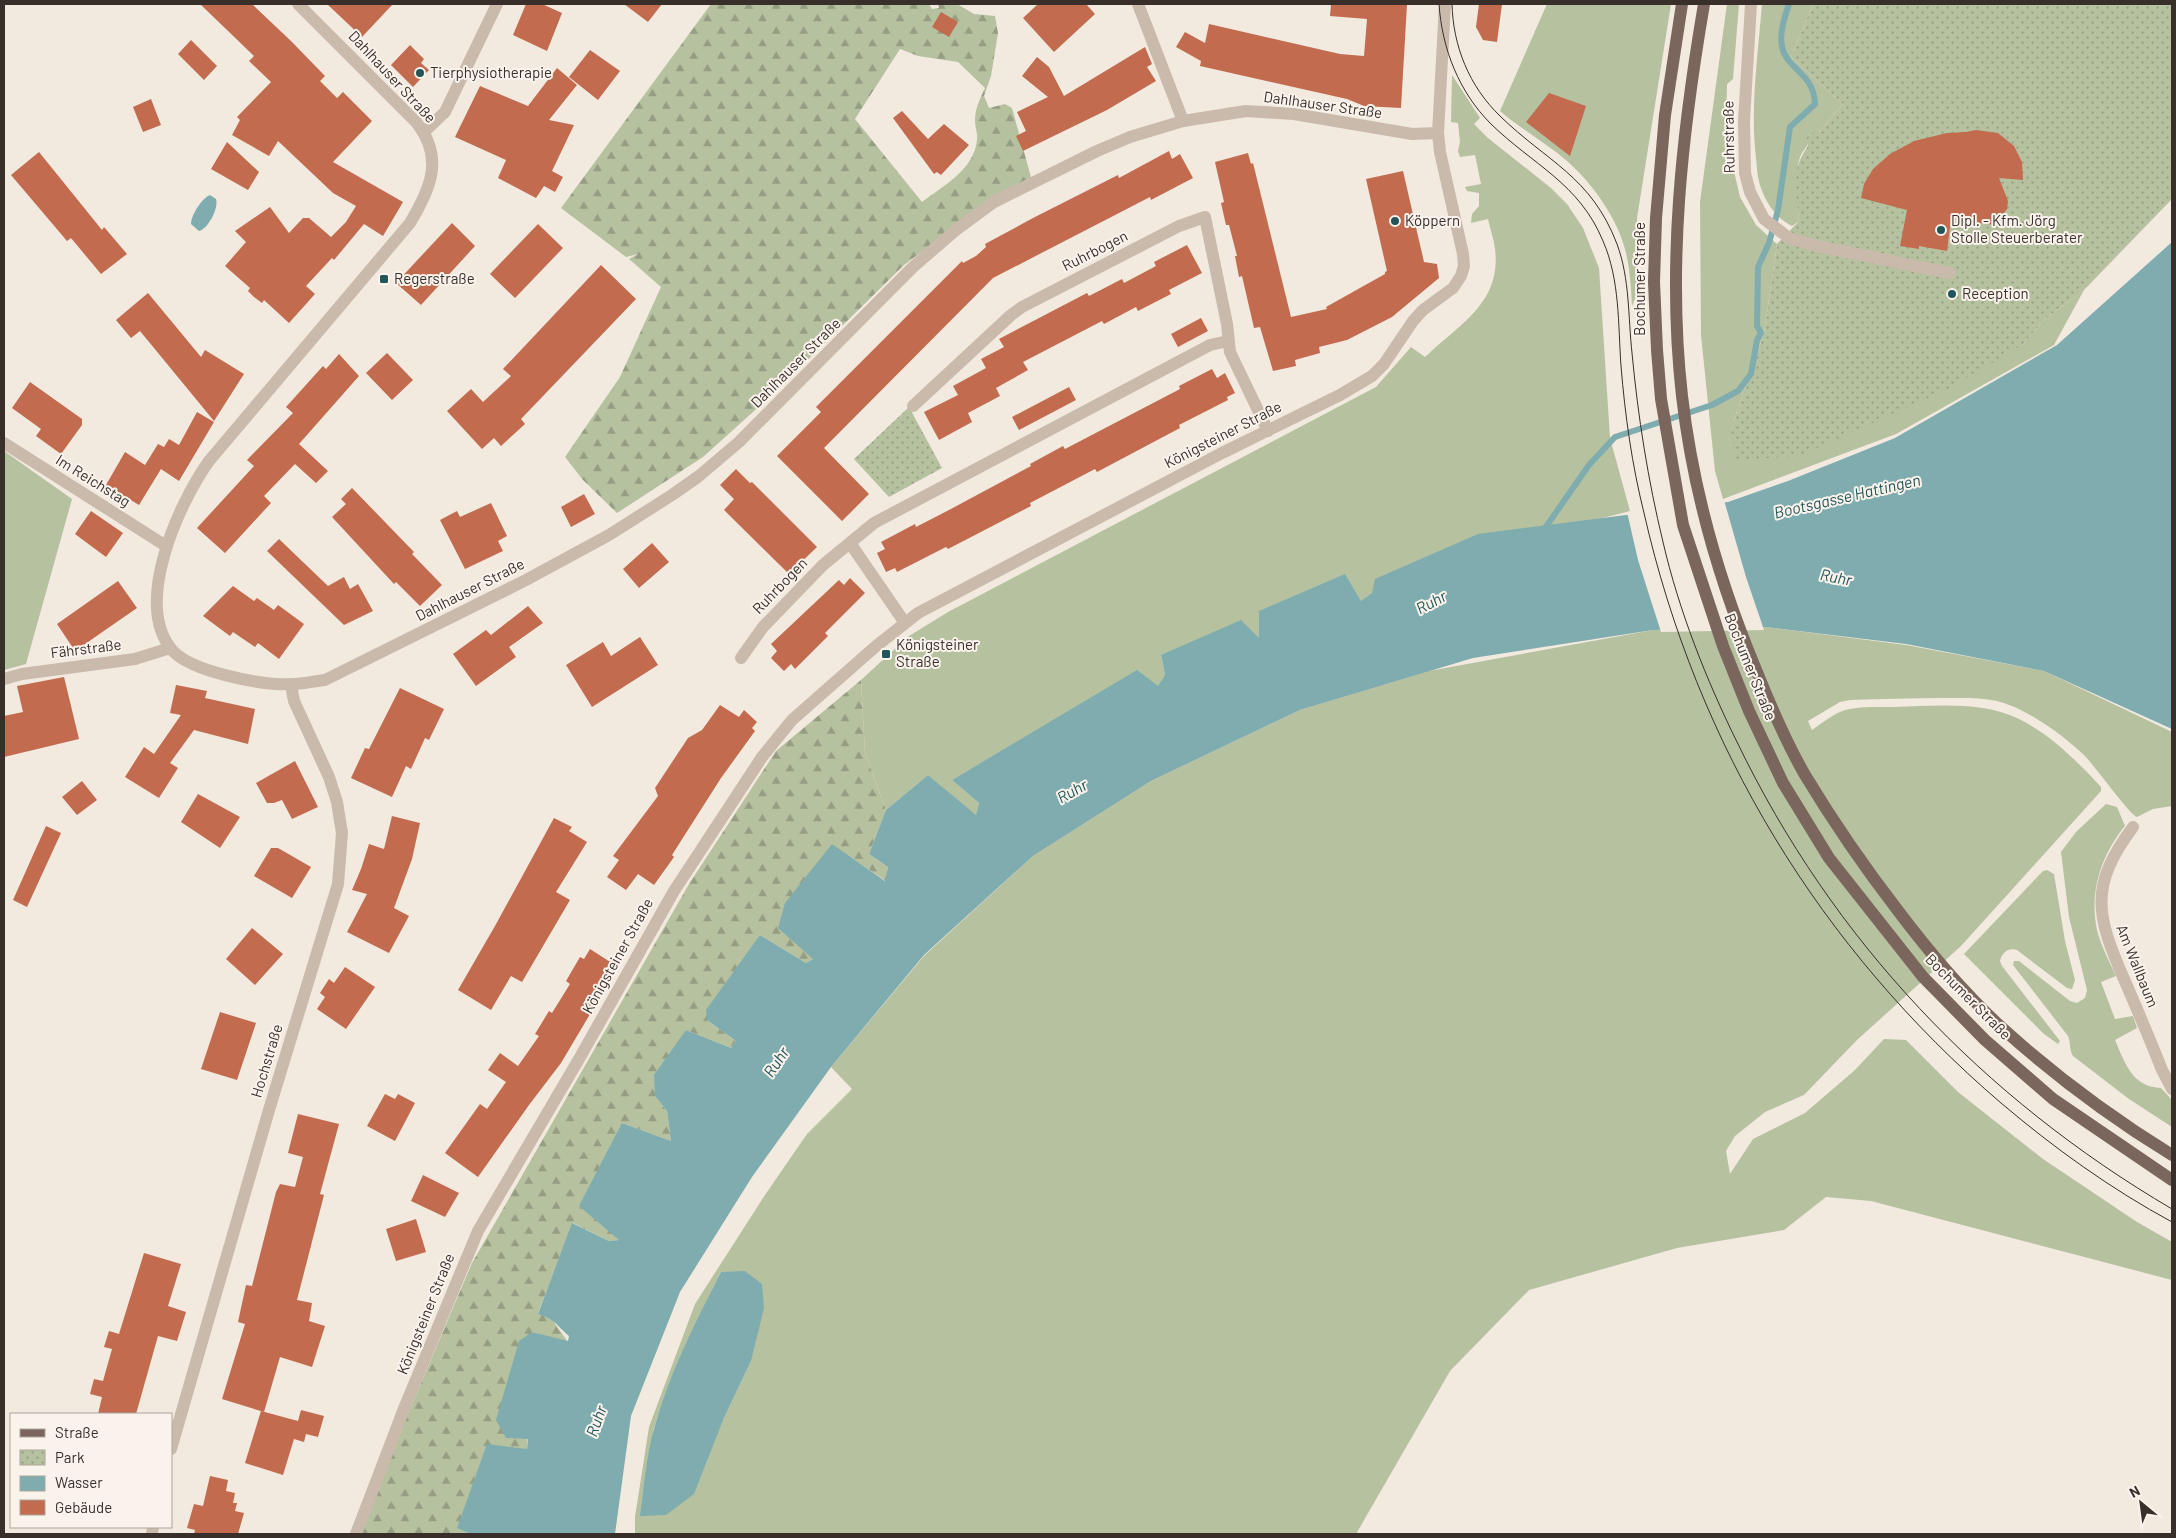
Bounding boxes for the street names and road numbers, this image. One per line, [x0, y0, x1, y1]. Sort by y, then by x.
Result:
street label: Dahlhauser Straße [345, 26, 440, 126]
street label: Dahlhauser Straße [1263, 87, 1384, 121]
street label: Ruhrstraße [1718, 100, 1738, 174]
street label: Bochumer Straße [1630, 222, 1648, 336]
street label: Ruhrbogen [1059, 226, 1130, 274]
street label: Dahlhauser Straße [747, 314, 844, 411]
street label: Königsteiner Straße [1161, 397, 1284, 471]
street label: Im Reichstag [53, 450, 134, 510]
street label: Ruhrbogen [748, 553, 810, 617]
street label: Dahlhauser Straße [412, 554, 527, 624]
street label: Bochumer Straße [1721, 610, 1781, 723]
street label: Fährstraße [49, 635, 122, 661]
street label: Königsteiner Straße [578, 895, 656, 1016]
street label: Am Wallbaum [2113, 922, 2163, 1010]
street label: Bochumer Straße [1922, 950, 2015, 1043]
street label: Hochstraße [246, 1022, 286, 1100]
street label: Königsteiner Straße [393, 1250, 458, 1377]

